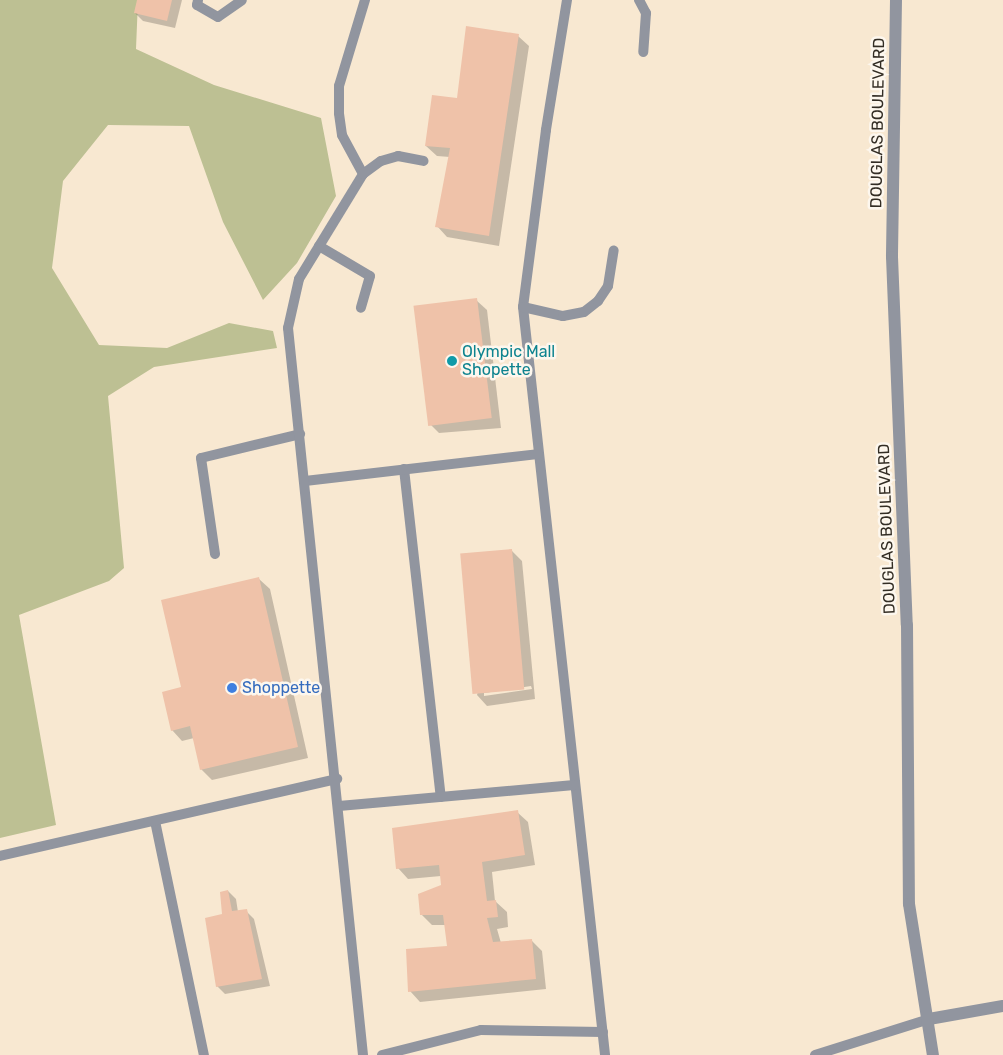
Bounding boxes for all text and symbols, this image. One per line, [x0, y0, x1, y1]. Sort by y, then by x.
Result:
street label: DOUGLAS BOULEVARD [867, 38, 889, 208]
place label: Olympic Mall Shopette [462, 342, 555, 380]
marker: Olympic Mall Shopette [446, 355, 458, 367]
street label: DOUGLAS BOULEVARD [874, 443, 900, 615]
place label: Shoppette [242, 678, 320, 698]
marker: Shoppette [226, 682, 238, 694]

